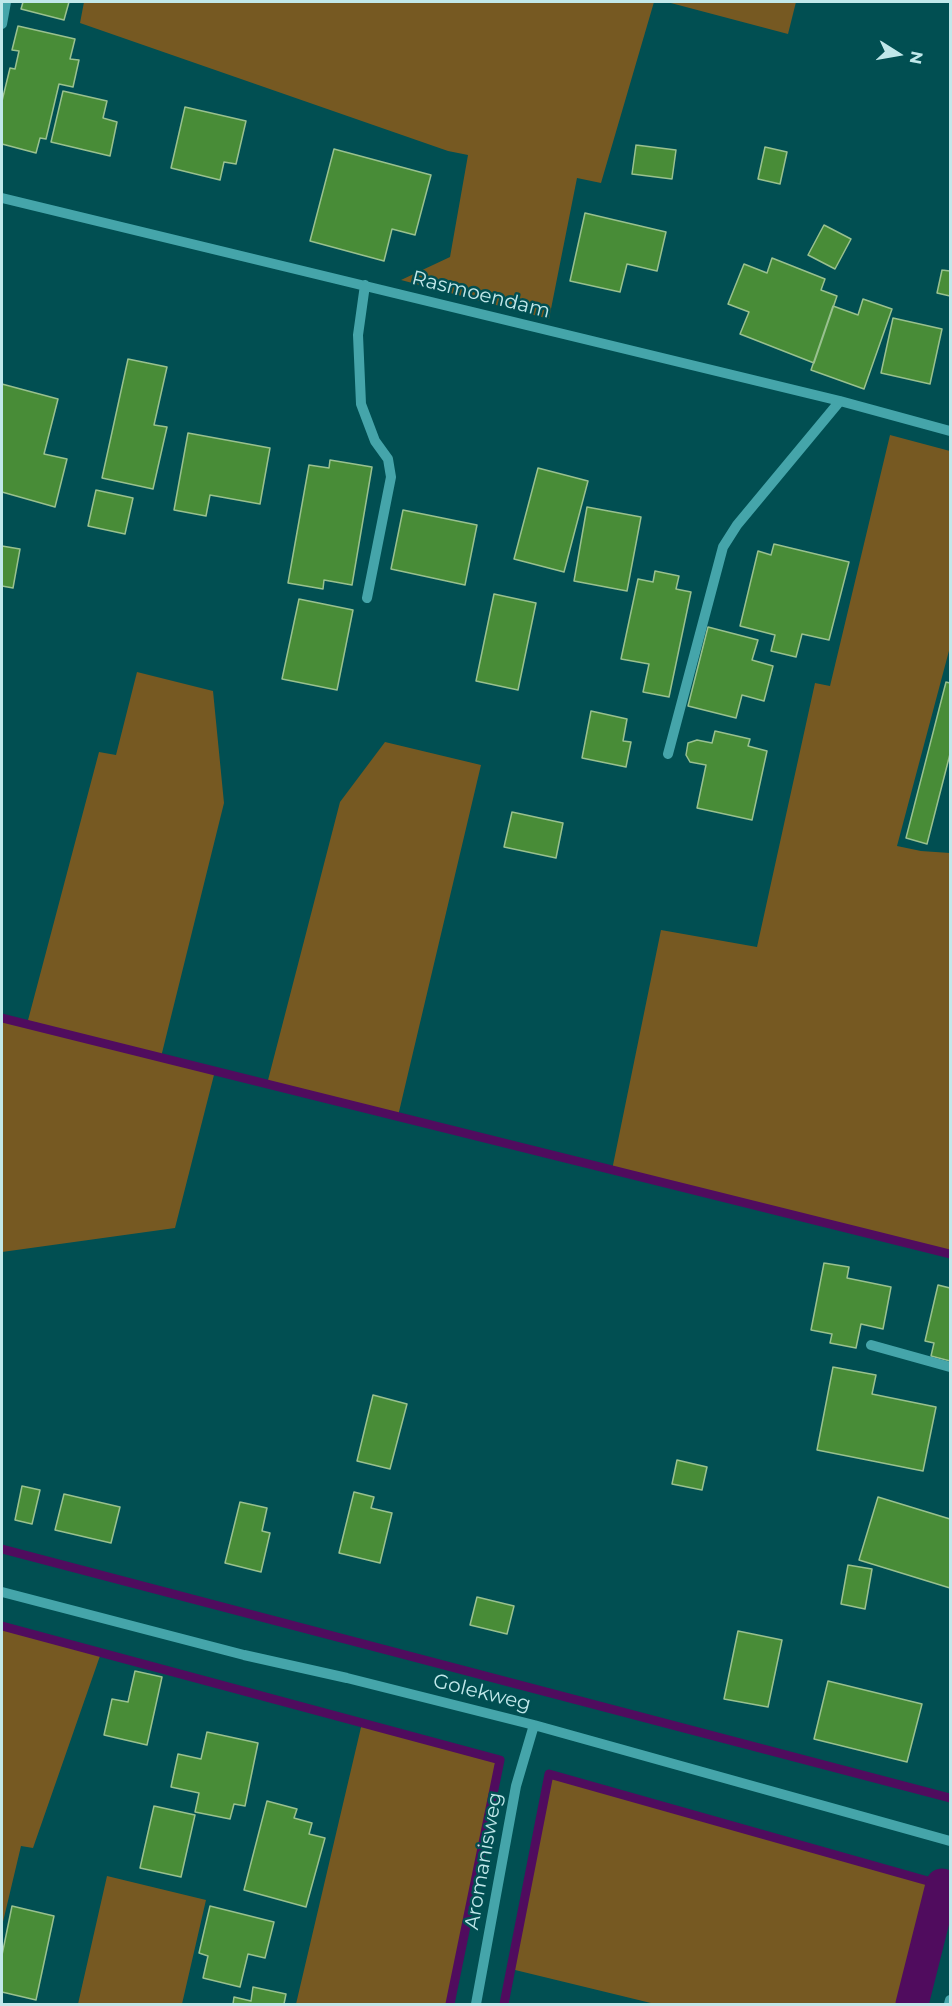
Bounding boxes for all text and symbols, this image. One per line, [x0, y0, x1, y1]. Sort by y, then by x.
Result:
north arrow [868, 24, 928, 84]
text: N [906, 49, 927, 66]
street label: Rasmoendam [409, 266, 553, 324]
street label: Golekweg [431, 1669, 533, 1717]
street label: Aromanisweg [460, 1790, 508, 1932]

